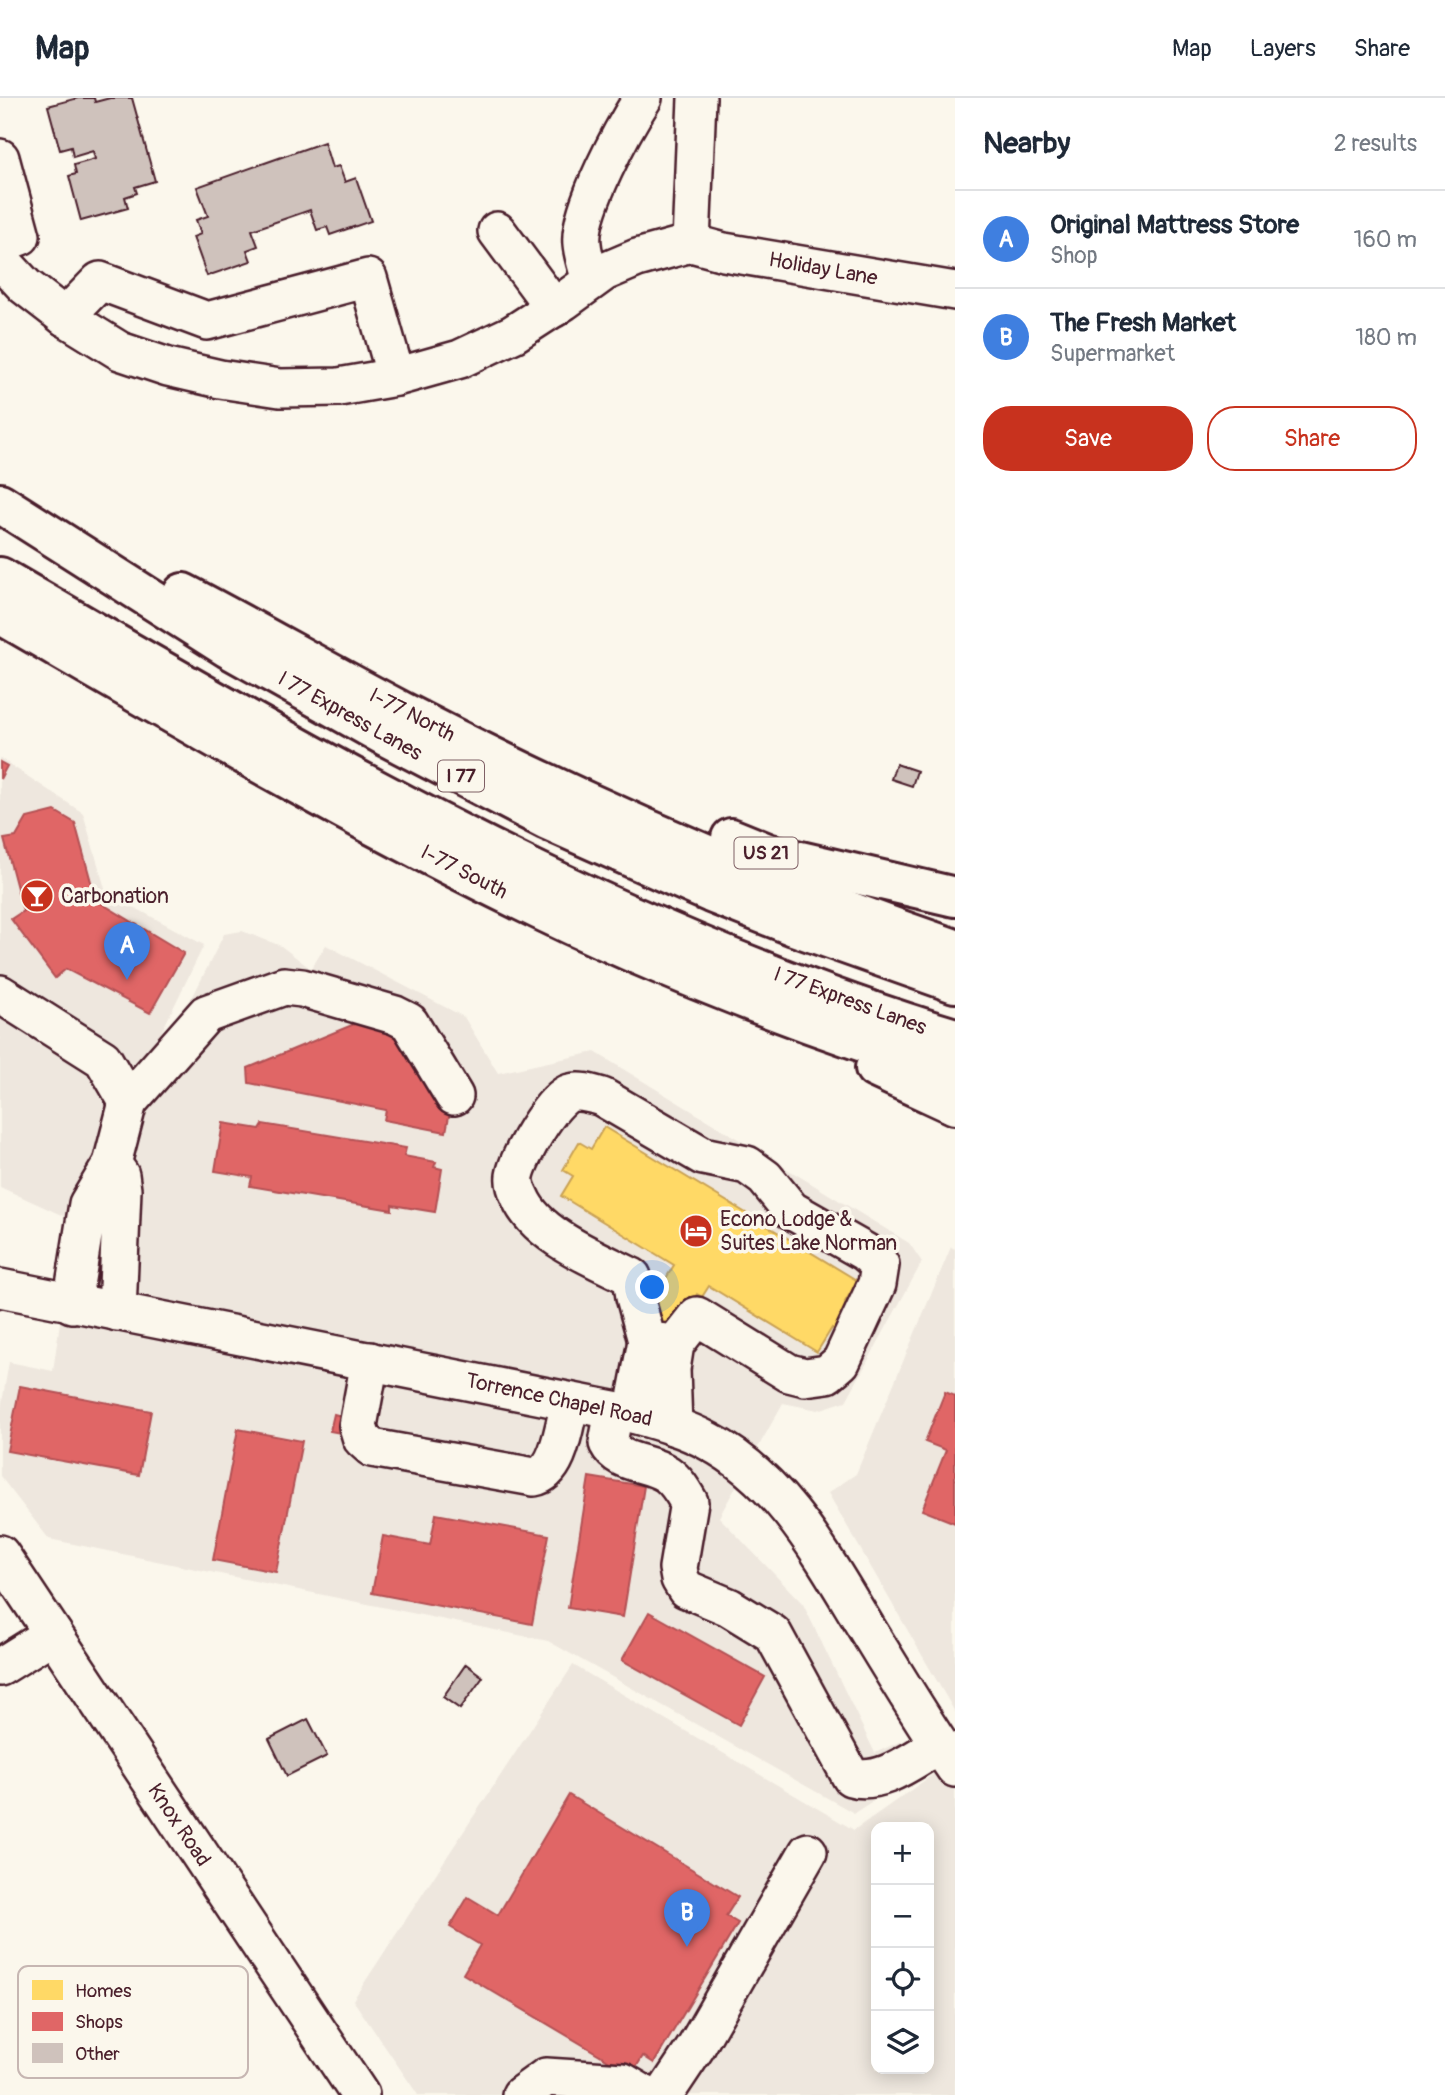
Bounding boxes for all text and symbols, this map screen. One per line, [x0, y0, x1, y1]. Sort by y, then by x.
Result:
text: Map [35, 28, 90, 69]
text: Map [1172, 34, 1212, 63]
text: Layers [1250, 34, 1316, 63]
text: Share [1354, 34, 1410, 63]
text: Nearby [983, 125, 1070, 162]
text: 2 results [1334, 129, 1417, 158]
text: Original Mattress Store [1050, 209, 1299, 241]
text: A [999, 225, 1013, 254]
text: 160 m [1353, 225, 1417, 254]
text: Shop [1050, 241, 1098, 270]
street label: Holiday Lane [766, 246, 880, 292]
text: The Fresh Market [1050, 307, 1236, 339]
text: B [999, 323, 1013, 352]
text: 180 m [1355, 323, 1417, 352]
text: Supermarket [1050, 339, 1175, 368]
button: Save [983, 406, 1193, 471]
button: Share [1207, 406, 1417, 471]
street label: I 77 Express Lanes [273, 665, 427, 767]
street label: I-77 North [364, 682, 460, 748]
road number: I 77 [438, 761, 484, 792]
road number: US 21 [734, 838, 798, 868]
street label: I-77 South [416, 839, 512, 905]
bar icon: Carbonation [18, 877, 56, 915]
place label: Carbonation [61, 883, 169, 910]
pin: A [104, 922, 150, 980]
street label: I 77 Express Lanes [770, 961, 931, 1041]
place label: Econo Lodge & Suites Lake Norman [720, 1206, 897, 1257]
hotel icon: Econo Lodge & Suites Lake Norman [677, 1212, 715, 1250]
your location [635, 1270, 669, 1304]
street label: Torrence Chapel Road [463, 1367, 655, 1433]
street label: Knox Road [141, 1778, 217, 1872]
map controls [871, 1822, 934, 2074]
button: + [871, 1822, 934, 1885]
button: − [871, 1885, 934, 1948]
pin: B [664, 1889, 710, 1947]
button: locate [871, 1948, 934, 2011]
legend [18, 1966, 248, 2078]
text: Homes [75, 1979, 132, 2003]
text: Shops [75, 2010, 123, 2034]
button: layers [871, 2011, 934, 2074]
text: Other [75, 2042, 120, 2066]

